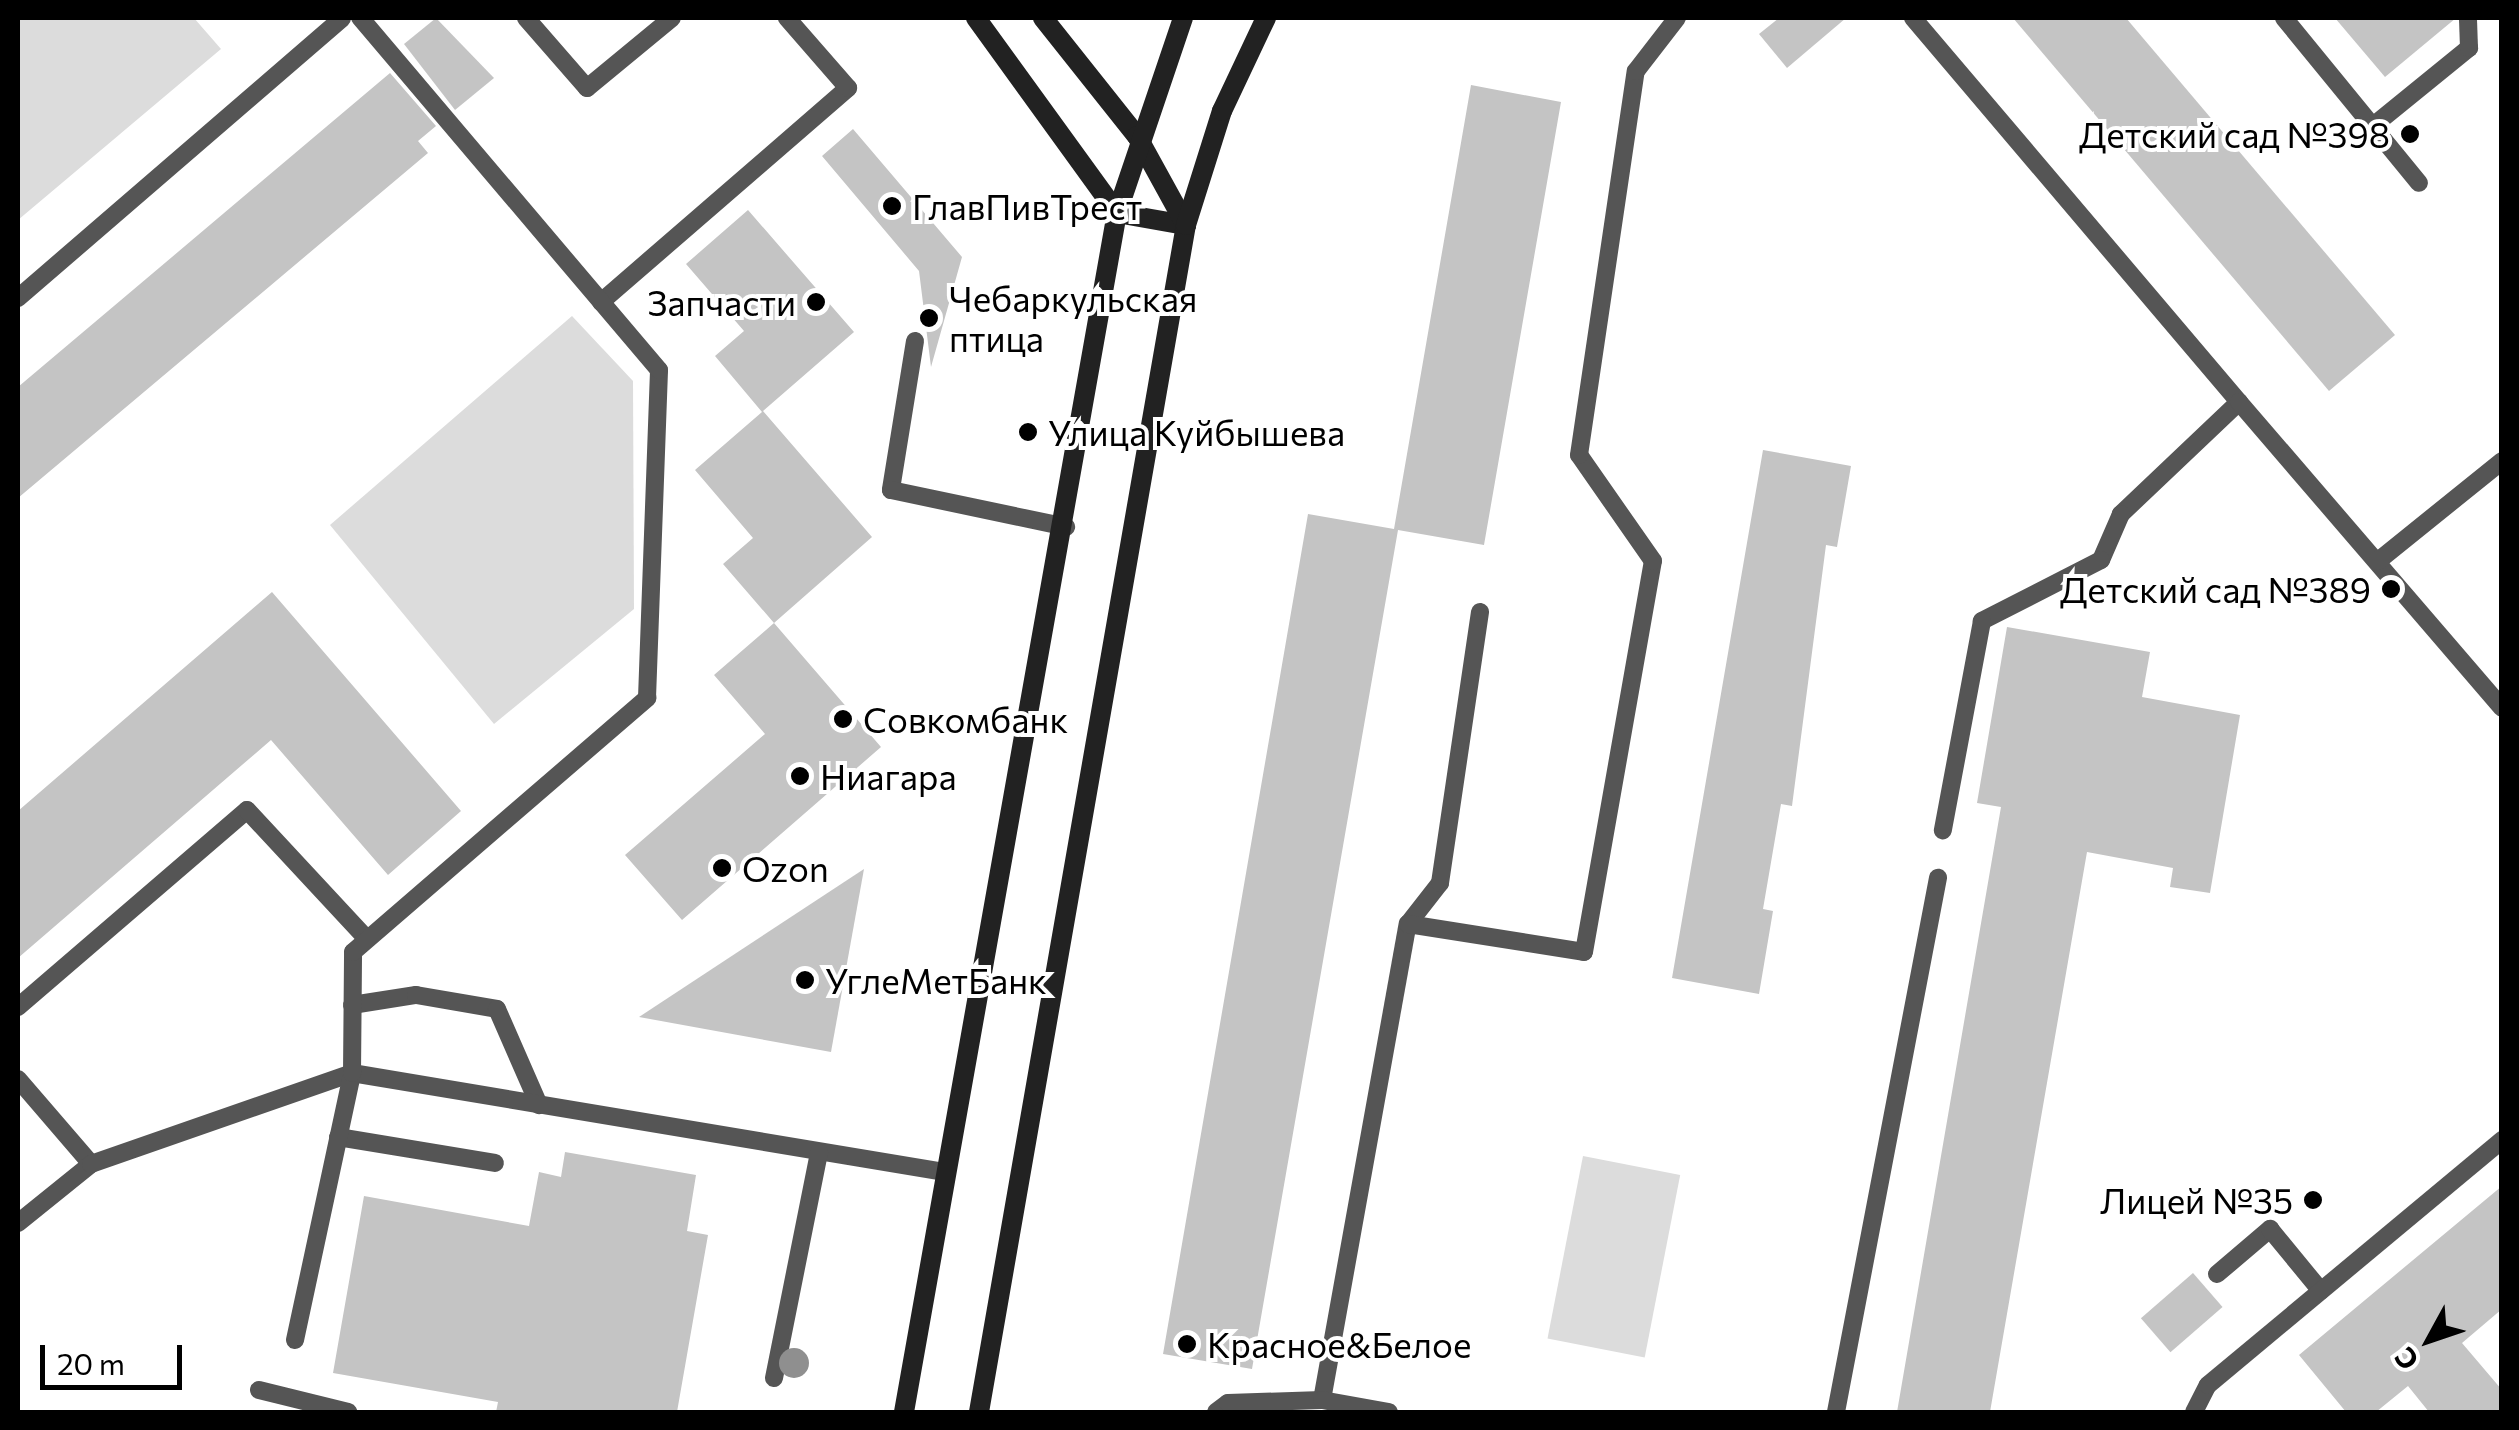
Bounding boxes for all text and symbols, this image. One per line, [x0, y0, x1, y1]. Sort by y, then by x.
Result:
place label: Детский сад №398 [2079, 113, 2390, 155]
marker: Детский сад №398 [2399, 123, 2421, 145]
place label: ГлавПивТрест [912, 185, 1142, 227]
marker: ГлавПивТрест [881, 195, 903, 217]
place label: Чебаркульская птица [949, 277, 1197, 359]
place label: Запчасти [647, 281, 796, 323]
marker: Запчасти [805, 291, 827, 313]
marker: Чебаркульская птица [918, 307, 940, 329]
place label: Улица Куйбышева [1048, 411, 1345, 453]
marker: Улица Куйбышева [1017, 421, 1039, 443]
place label: Детский сад №389 [2060, 568, 2371, 610]
marker: Детский сад №389 [2380, 578, 2402, 600]
place label: Совкомбанк [863, 698, 1068, 740]
marker: Совкомбанк [832, 708, 854, 730]
place label: Ниагара [820, 755, 957, 797]
marker: Ниагара [789, 765, 811, 787]
place label: Ozon [742, 847, 829, 889]
marker: Ozon [711, 857, 733, 879]
place label: УглеМетБанк [825, 959, 1047, 1001]
marker: УглеМетБанк [794, 969, 816, 991]
place label: Лицей №35 [2100, 1179, 2293, 1221]
marker: Лицей №35 [2302, 1189, 2324, 1211]
north arrow [2379, 1290, 2479, 1390]
place label: Красное&Белое [1207, 1323, 1471, 1365]
scale bar [45, 1325, 188, 1387]
marker: Красное&Белое [1176, 1333, 1198, 1355]
text: С [2387, 1341, 2425, 1378]
text: 20 m [57, 1344, 125, 1381]

